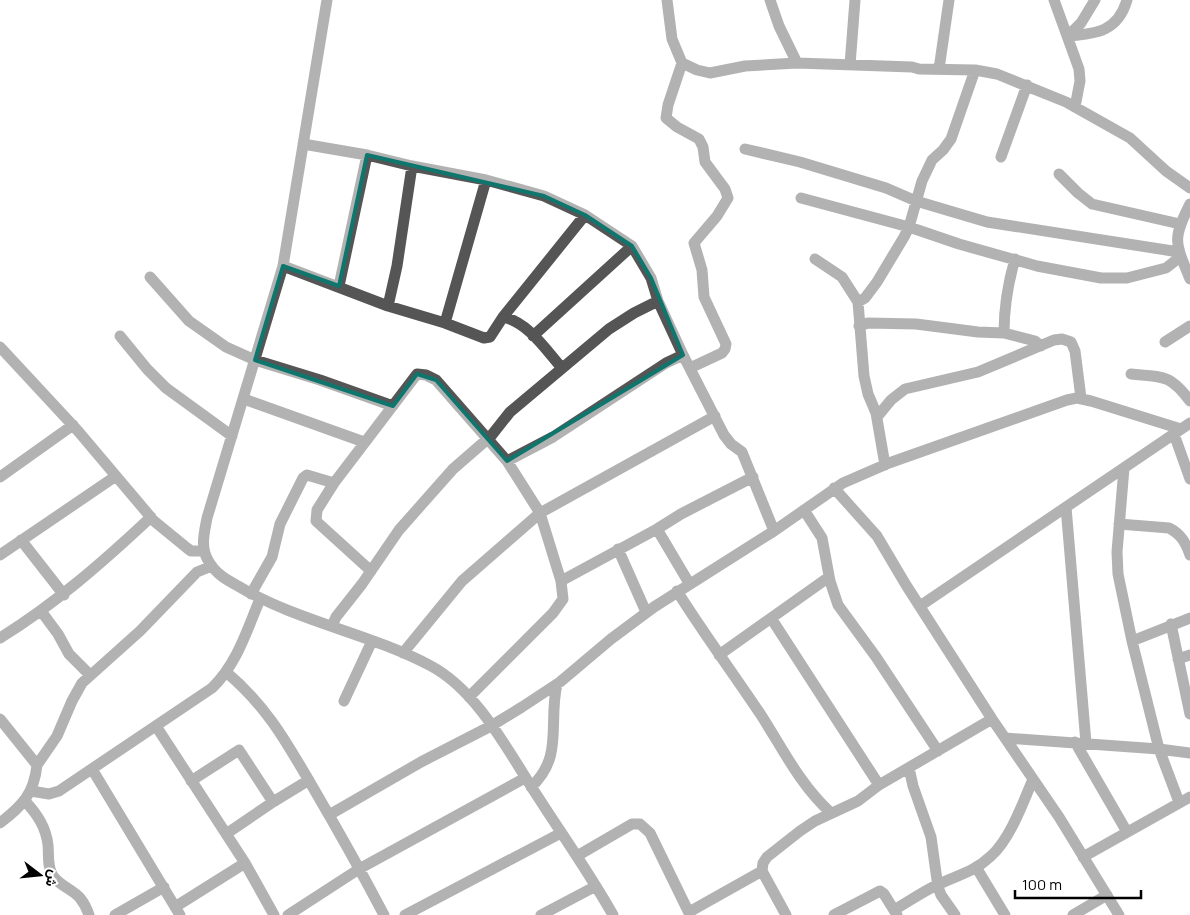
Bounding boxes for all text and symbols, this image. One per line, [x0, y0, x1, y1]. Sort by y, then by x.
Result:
north arrow [15, 850, 65, 900]
text: ش [41, 868, 64, 890]
scale bar [1015, 868, 1141, 900]
text: 100 m [1022, 874, 1062, 895]

